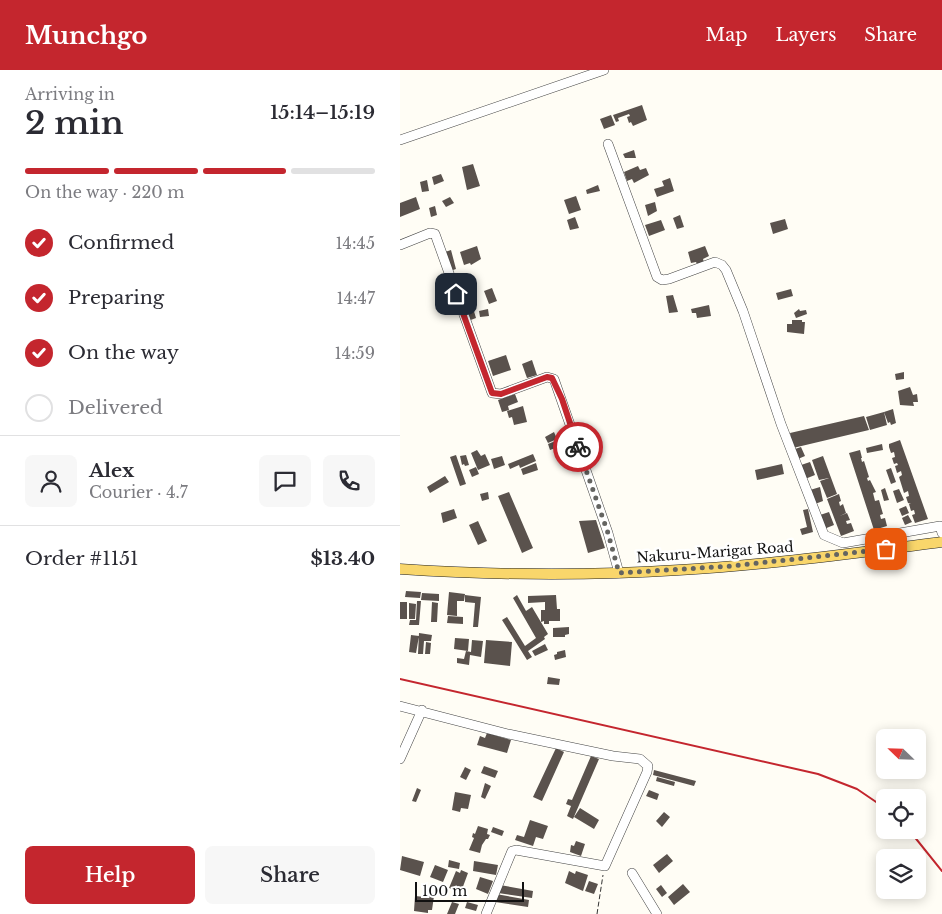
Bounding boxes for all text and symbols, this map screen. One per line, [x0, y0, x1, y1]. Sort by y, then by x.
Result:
text: Munchgo [25, 21, 147, 50]
text: Map [706, 24, 747, 46]
text: Layers [775, 24, 836, 46]
text: Share [864, 24, 917, 46]
text: Arriving in [25, 84, 115, 104]
text: 15:14–15:19 [270, 101, 375, 124]
text: 2 min [25, 103, 124, 143]
text: On the way · 220 m [25, 182, 185, 202]
icon: check [25, 229, 53, 257]
text: Confirmed [68, 231, 174, 254]
text: 14:45 [335, 233, 375, 253]
pin [435, 273, 477, 315]
icon: home [442, 280, 470, 308]
icon: check [25, 284, 53, 312]
text: Preparing [68, 286, 164, 309]
text: 14:47 [337, 288, 375, 308]
icon: check [25, 339, 53, 367]
text: On the way [68, 341, 179, 364]
text: 14:59 [335, 343, 375, 363]
text: Delivered [68, 396, 163, 419]
courier [553, 422, 603, 472]
icon: bike [564, 433, 592, 461]
button: person [25, 455, 77, 507]
button: chat [259, 455, 311, 507]
button: phone [323, 455, 375, 507]
text: Alex [89, 459, 134, 482]
text: Courier · 4.7 [89, 482, 188, 502]
pin [865, 528, 907, 570]
icon: bag [872, 535, 900, 563]
street label: Nakuru-Marigat Road [636, 537, 795, 566]
text: Order #1151 [25, 547, 138, 570]
text: $13.40 [310, 547, 375, 570]
north arrow [876, 729, 926, 779]
map controls [876, 729, 926, 899]
button: locate [876, 789, 926, 839]
button: Help [25, 846, 195, 904]
button: Share [205, 846, 375, 904]
button: layers [876, 849, 926, 899]
scale bar [415, 879, 524, 902]
text: 100 m [422, 882, 467, 900]

